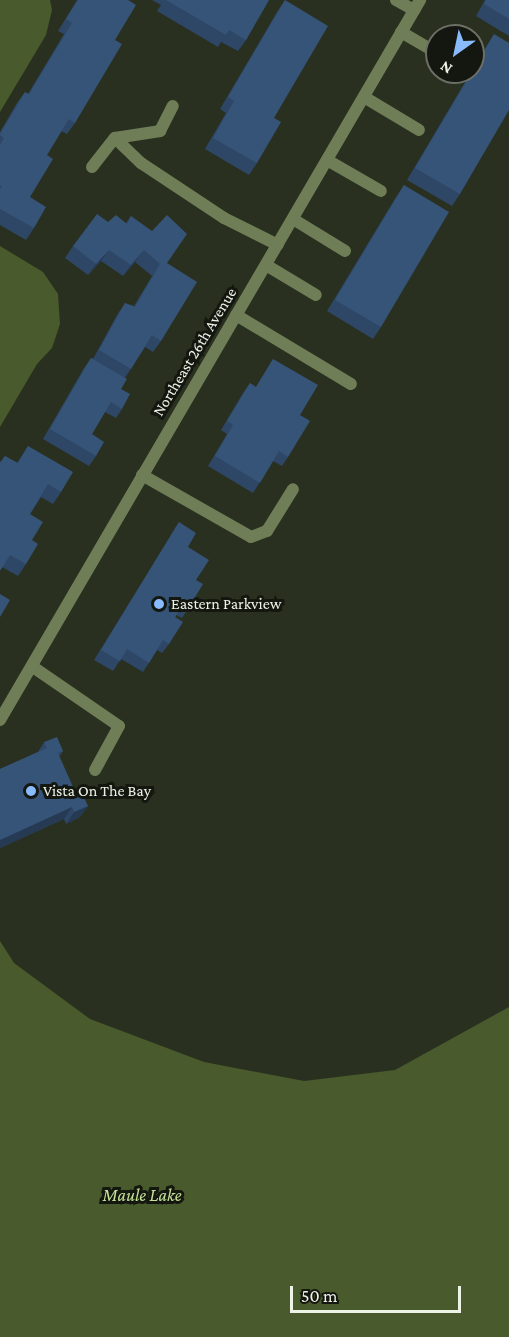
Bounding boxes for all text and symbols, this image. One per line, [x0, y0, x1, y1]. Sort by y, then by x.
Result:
north arrow [425, 24, 485, 84]
text: N [437, 58, 455, 78]
street label: Northeast 26th Avenue [149, 284, 241, 420]
place label: Eastern Parkview [171, 594, 281, 614]
marker: Eastern Parkview [152, 597, 166, 611]
place label: Vista On The Bay [43, 781, 151, 801]
marker: Vista On The Bay [24, 784, 38, 798]
water label: Maule Lake [102, 1184, 182, 1206]
scale bar [293, 1274, 464, 1312]
text: 50 m [301, 1286, 338, 1306]

